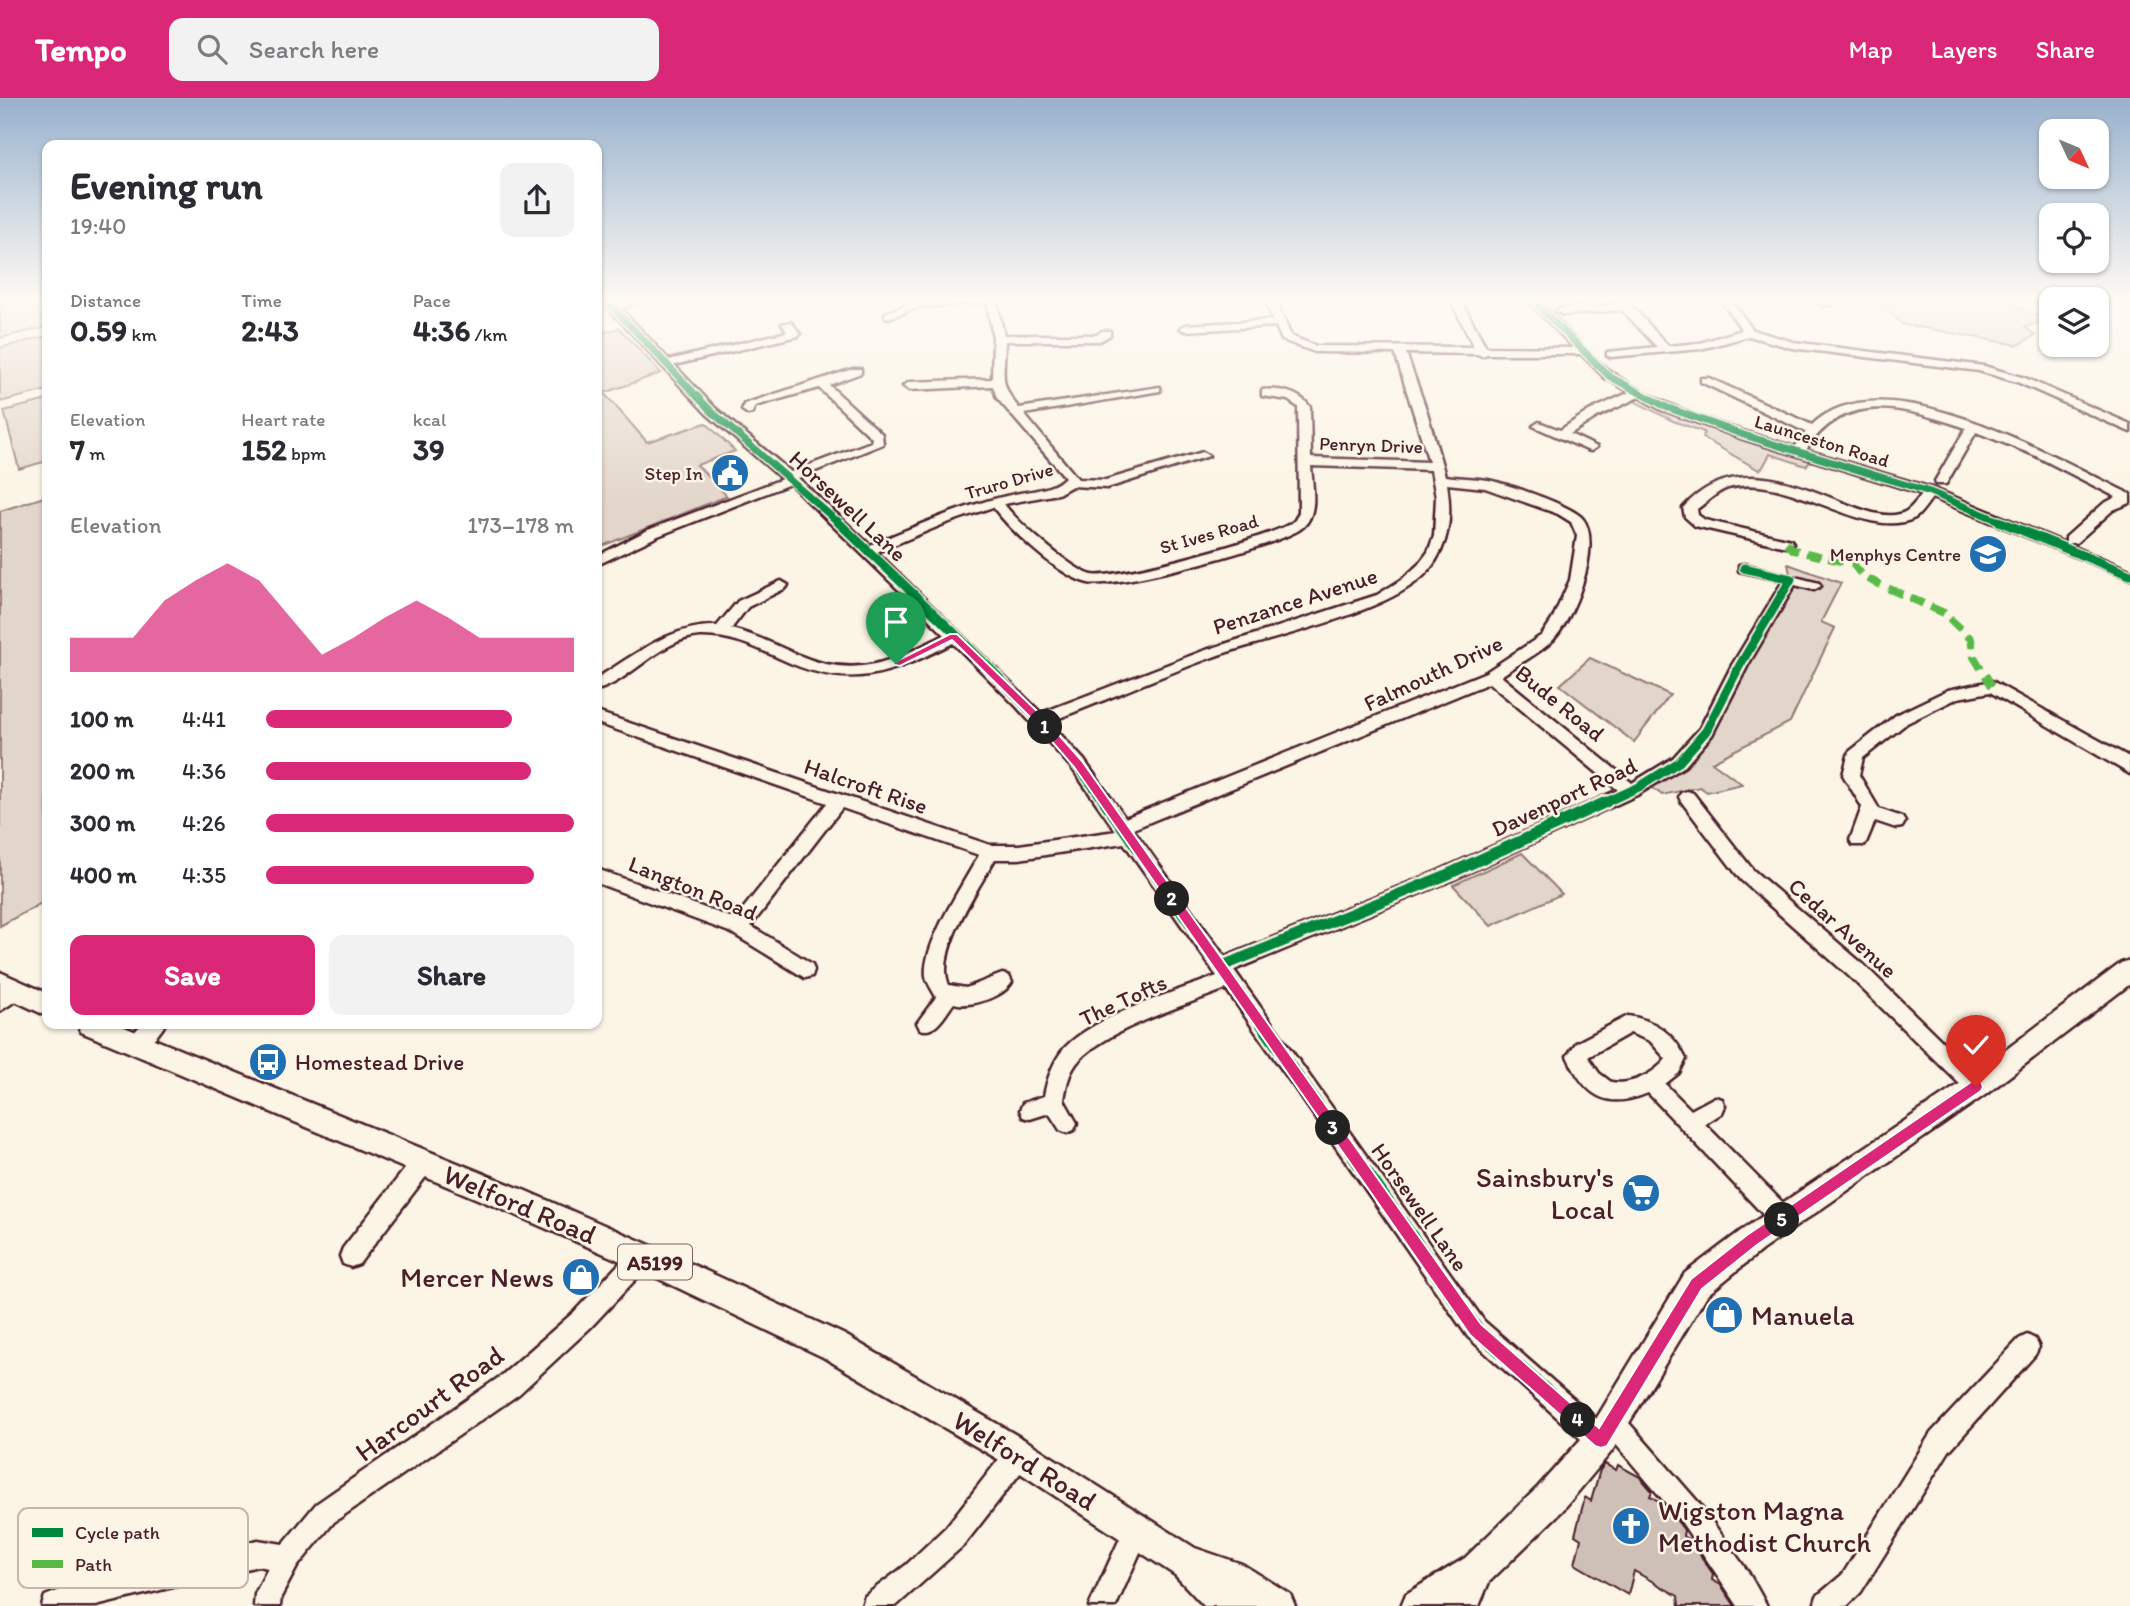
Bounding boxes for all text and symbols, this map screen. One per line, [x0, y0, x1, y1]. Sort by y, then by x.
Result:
search box [169, 18, 659, 81]
text: Tempo [35, 30, 127, 69]
icon: search [193, 30, 231, 68]
text: Search here [249, 33, 379, 65]
text: Map [1849, 35, 1893, 64]
text: Layers [1931, 35, 1998, 64]
text: Share [2036, 35, 2095, 64]
north arrow [2039, 119, 2109, 189]
map controls [2039, 119, 2109, 357]
text: Evening run [70, 163, 263, 209]
button: share [500, 163, 574, 237]
button: locate [2039, 203, 2109, 273]
text: 19:40 [70, 212, 126, 240]
button: layers [2039, 287, 2109, 357]
text: Distance [70, 289, 141, 312]
text: Time [241, 289, 282, 312]
text: Pace [413, 289, 451, 312]
text: 0.59 [70, 312, 127, 349]
text: 2:43 [241, 312, 299, 349]
text: 4:36 [413, 312, 470, 349]
text: km [127, 323, 157, 346]
text: /km [470, 323, 508, 346]
text: Elevation [70, 408, 146, 431]
text: Heart rate [241, 408, 325, 431]
text: kcal [413, 408, 446, 431]
street label: Launceston Road [1752, 410, 1893, 473]
text: 7 [70, 431, 85, 468]
text: 152 [241, 431, 287, 468]
text: 39 [413, 431, 445, 468]
street label: Penryn Drive [1319, 432, 1423, 458]
text: m [85, 442, 105, 465]
text: bpm [287, 442, 326, 465]
street label: Horsewell Lane [783, 444, 913, 568]
public building icon: Step In [709, 452, 751, 494]
street label: Truro Drive [962, 457, 1056, 505]
place label: Step In [645, 462, 703, 485]
street label: St Ives Road [1157, 509, 1261, 559]
text: Elevation [70, 511, 161, 539]
text: 173–178 m [467, 511, 574, 539]
school or university icon: Menphys Centre [1967, 533, 2009, 575]
place label: Menphys Centre [1830, 543, 1961, 566]
street label: Penzance Avenue [1209, 561, 1381, 641]
pin [866, 592, 926, 664]
icon: arrive [877, 603, 915, 641]
street label: Falmouth Drive [1359, 629, 1507, 717]
street label: Bude Road [1510, 659, 1610, 747]
text: 100 m [70, 705, 134, 733]
text: 4:41 [182, 705, 226, 733]
pin: 1 [1028, 710, 1062, 744]
text: 1 [1040, 715, 1049, 738]
street label: Davenport Road [1487, 751, 1642, 843]
street label: Halcroft Rise [801, 752, 931, 820]
text: 200 m [70, 757, 135, 785]
text: 4:36 [182, 757, 226, 785]
text: 300 m [70, 809, 135, 837]
text: 4:26 [182, 809, 226, 837]
street label: Langton Road [624, 849, 762, 927]
text: 400 m [70, 861, 137, 889]
text: 4:35 [182, 861, 226, 889]
street label: Cedar Avenue [1783, 872, 1903, 984]
pin: 2 [1154, 882, 1190, 916]
text: 2 [1167, 887, 1177, 910]
button: Save [70, 935, 315, 1015]
button: Share [329, 935, 574, 1015]
street label: The Tofts [1075, 968, 1171, 1032]
pin [1946, 1015, 2006, 1087]
icon: check [1957, 1026, 1995, 1064]
bus stop icon: Homestead Drive [247, 1041, 289, 1083]
place label: Homestead Drive [295, 1048, 464, 1076]
pin: 3 [1316, 1110, 1350, 1146]
text: 3 [1327, 1116, 1338, 1139]
street label: Horsewell Lane [1365, 1137, 1475, 1277]
street label: Welford Road [439, 1157, 602, 1251]
place label: Sainsbury's Local [1476, 1160, 1614, 1226]
supermarket icon: Sainsbury's Local [1620, 1172, 1662, 1214]
pin: 5 [1764, 1202, 1800, 1238]
text: 5 [1777, 1208, 1786, 1231]
road number: A5199 [618, 1244, 692, 1280]
shop icon: Mercer News [560, 1256, 602, 1298]
place label: Mercer News [400, 1260, 554, 1294]
shop icon: Manuela [1703, 1294, 1745, 1336]
place label: Manuela [1751, 1298, 1855, 1332]
street label: Harcourt Road [348, 1338, 510, 1468]
street label: Welford Road [947, 1402, 1103, 1518]
pin: 4 [1560, 1402, 1596, 1438]
text: 4 [1572, 1408, 1583, 1431]
place label: Wigston Magna Methodist Church [1658, 1493, 1871, 1559]
church icon: Wigston Magna Methodist Church [1610, 1505, 1652, 1547]
legend [18, 1508, 248, 1588]
text: Cycle path [75, 1521, 160, 1544]
text: Path [75, 1553, 112, 1576]

